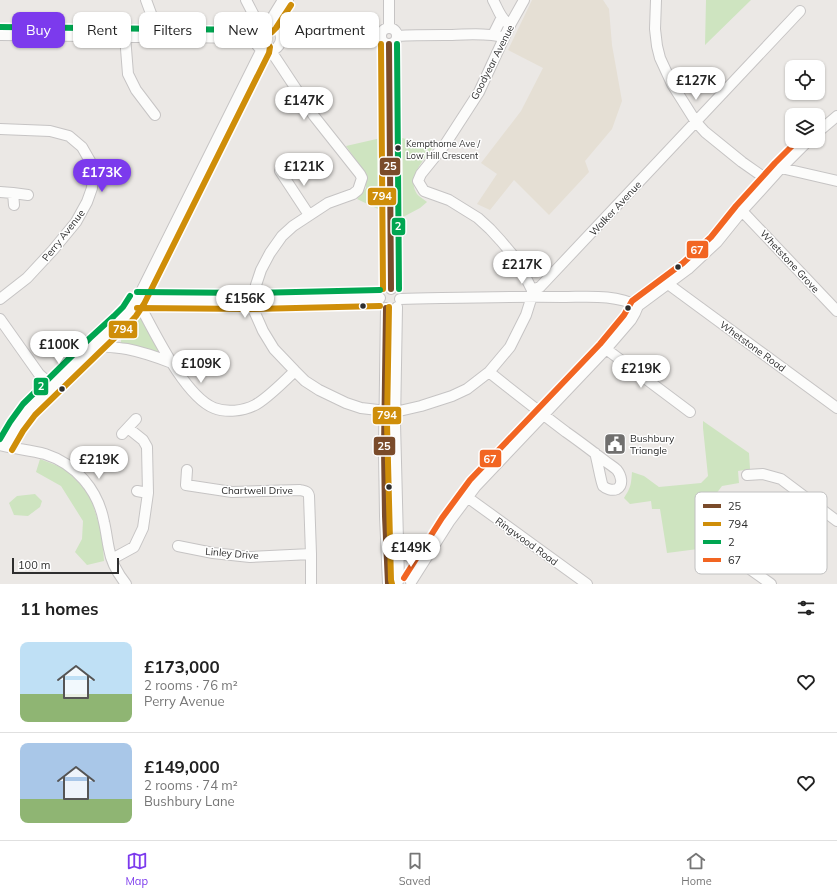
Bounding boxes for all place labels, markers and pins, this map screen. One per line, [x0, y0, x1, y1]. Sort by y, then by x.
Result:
pin: £127K [668, 67, 724, 101]
pin: £147K [276, 87, 332, 121]
place label: Kempthorne Ave / Low Hill Crescent [406, 138, 480, 161]
marker: Kempthorne Ave / Low Hill Crescent [393, 143, 403, 153]
pin: £121K [276, 153, 332, 187]
pin: £173K [74, 159, 130, 193]
pin: £217K [494, 251, 550, 285]
unlabelled marker [673, 262, 683, 272]
pin: £156K [217, 285, 273, 319]
unlabelled marker [358, 301, 368, 311]
unlabelled marker [623, 303, 633, 313]
pin: £100K [31, 331, 87, 365]
pin: £109K [173, 350, 229, 384]
pin: £219K [613, 355, 669, 389]
unlabelled marker [57, 384, 67, 394]
public building icon: Bushbury Triangle [602, 431, 628, 457]
place label: Bushbury Triangle [630, 432, 675, 457]
pin: £219K [71, 446, 127, 480]
unlabelled marker [384, 482, 394, 492]
pin: £149K [383, 534, 439, 568]

